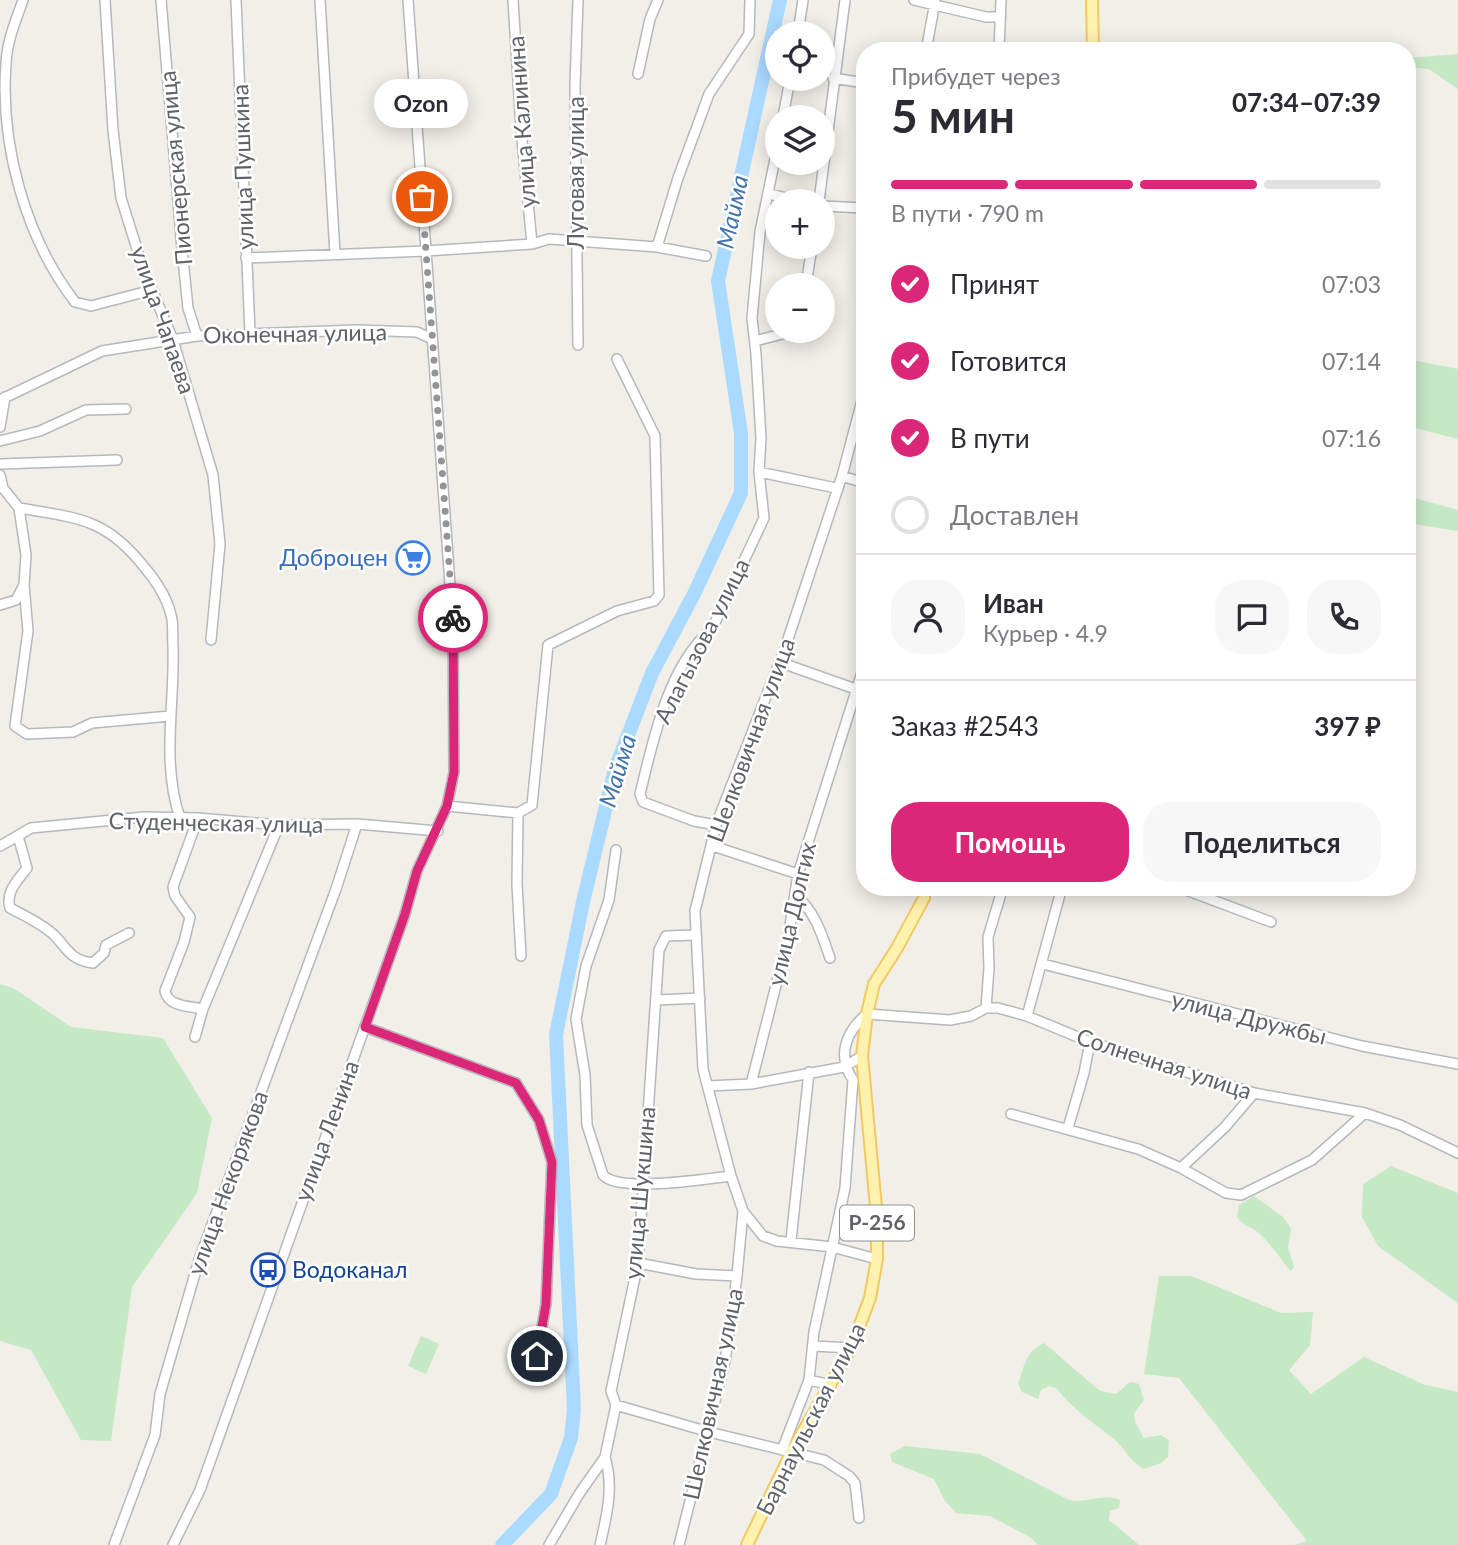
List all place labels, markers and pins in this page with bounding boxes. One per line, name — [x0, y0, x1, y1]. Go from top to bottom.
callout: Ozon — [375, 78, 469, 127]
pin — [392, 167, 452, 227]
supermarket icon: Доброцен — [394, 539, 432, 577]
place label: Доброцен — [279, 543, 388, 571]
bus stop icon: Водоканал — [249, 1251, 287, 1289]
place label: Водоканал — [292, 1255, 408, 1283]
pin — [507, 1326, 567, 1386]

